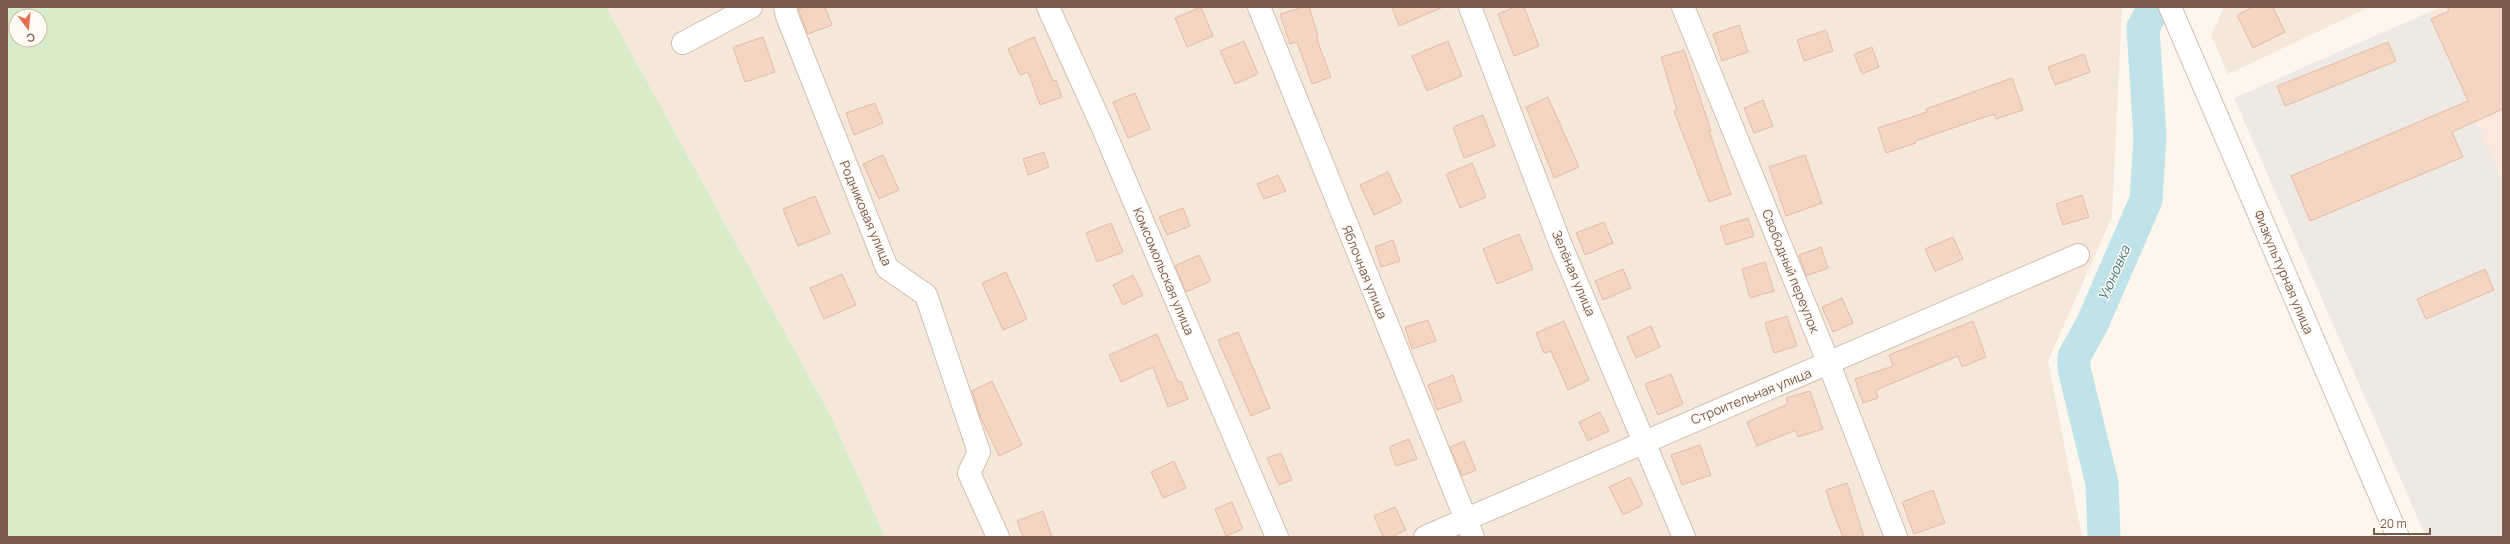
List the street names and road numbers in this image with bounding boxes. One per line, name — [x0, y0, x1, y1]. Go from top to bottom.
street label: Родниковая улица — [836, 157, 896, 269]
street label: Комсомольская улица — [1129, 204, 1199, 338]
street label: Свободный переулок — [1758, 207, 1824, 336]
street label: Физкультурная улица — [2250, 207, 2318, 337]
street label: Яблочная улица — [1338, 223, 1392, 321]
street label: Зелёная улица — [1548, 227, 1600, 319]
street label: Строительная улица — [1688, 364, 1814, 428]

